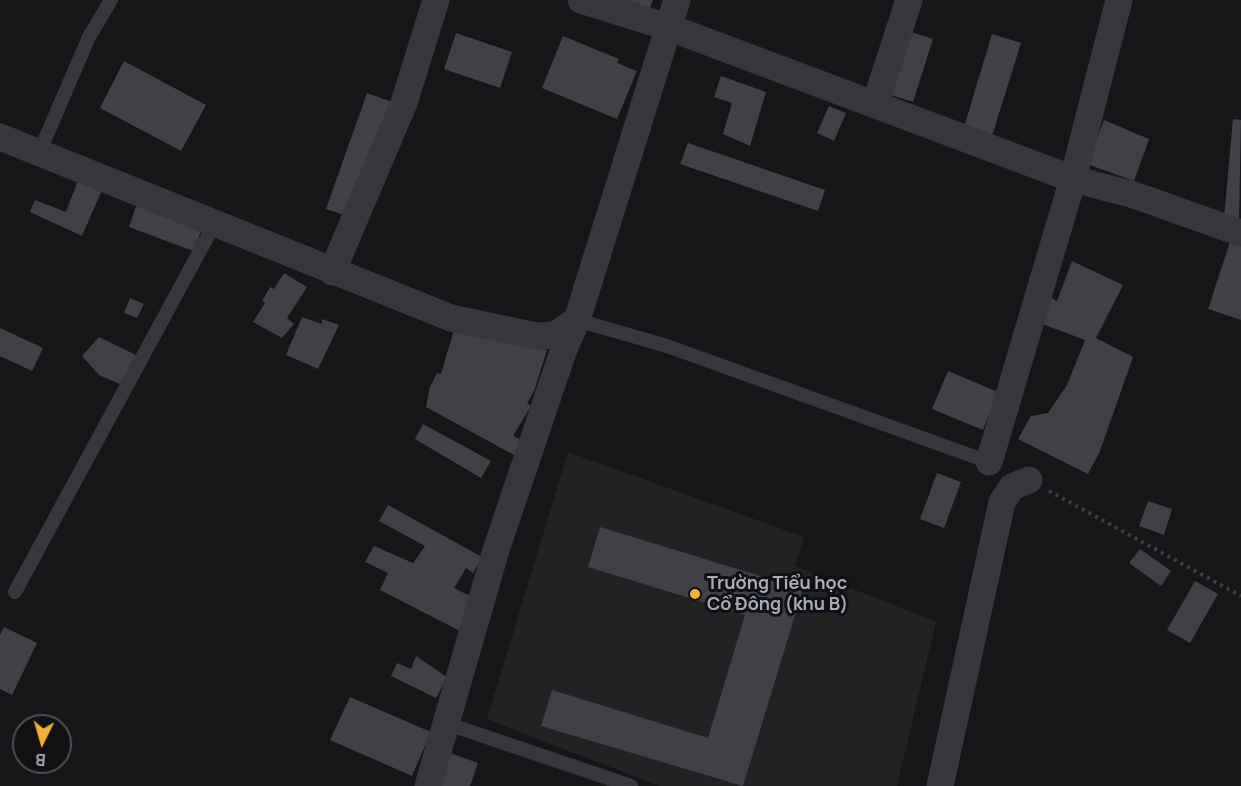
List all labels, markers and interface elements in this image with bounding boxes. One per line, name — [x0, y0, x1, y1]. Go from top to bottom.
place label: Trường Tiểu học Cổ Đông (khu B) — [707, 573, 848, 616]
marker: Trường Tiểu học Cổ Đông (khu B) — [688, 587, 702, 601]
north arrow — [12, 714, 72, 774]
text: B — [35, 749, 47, 771]

